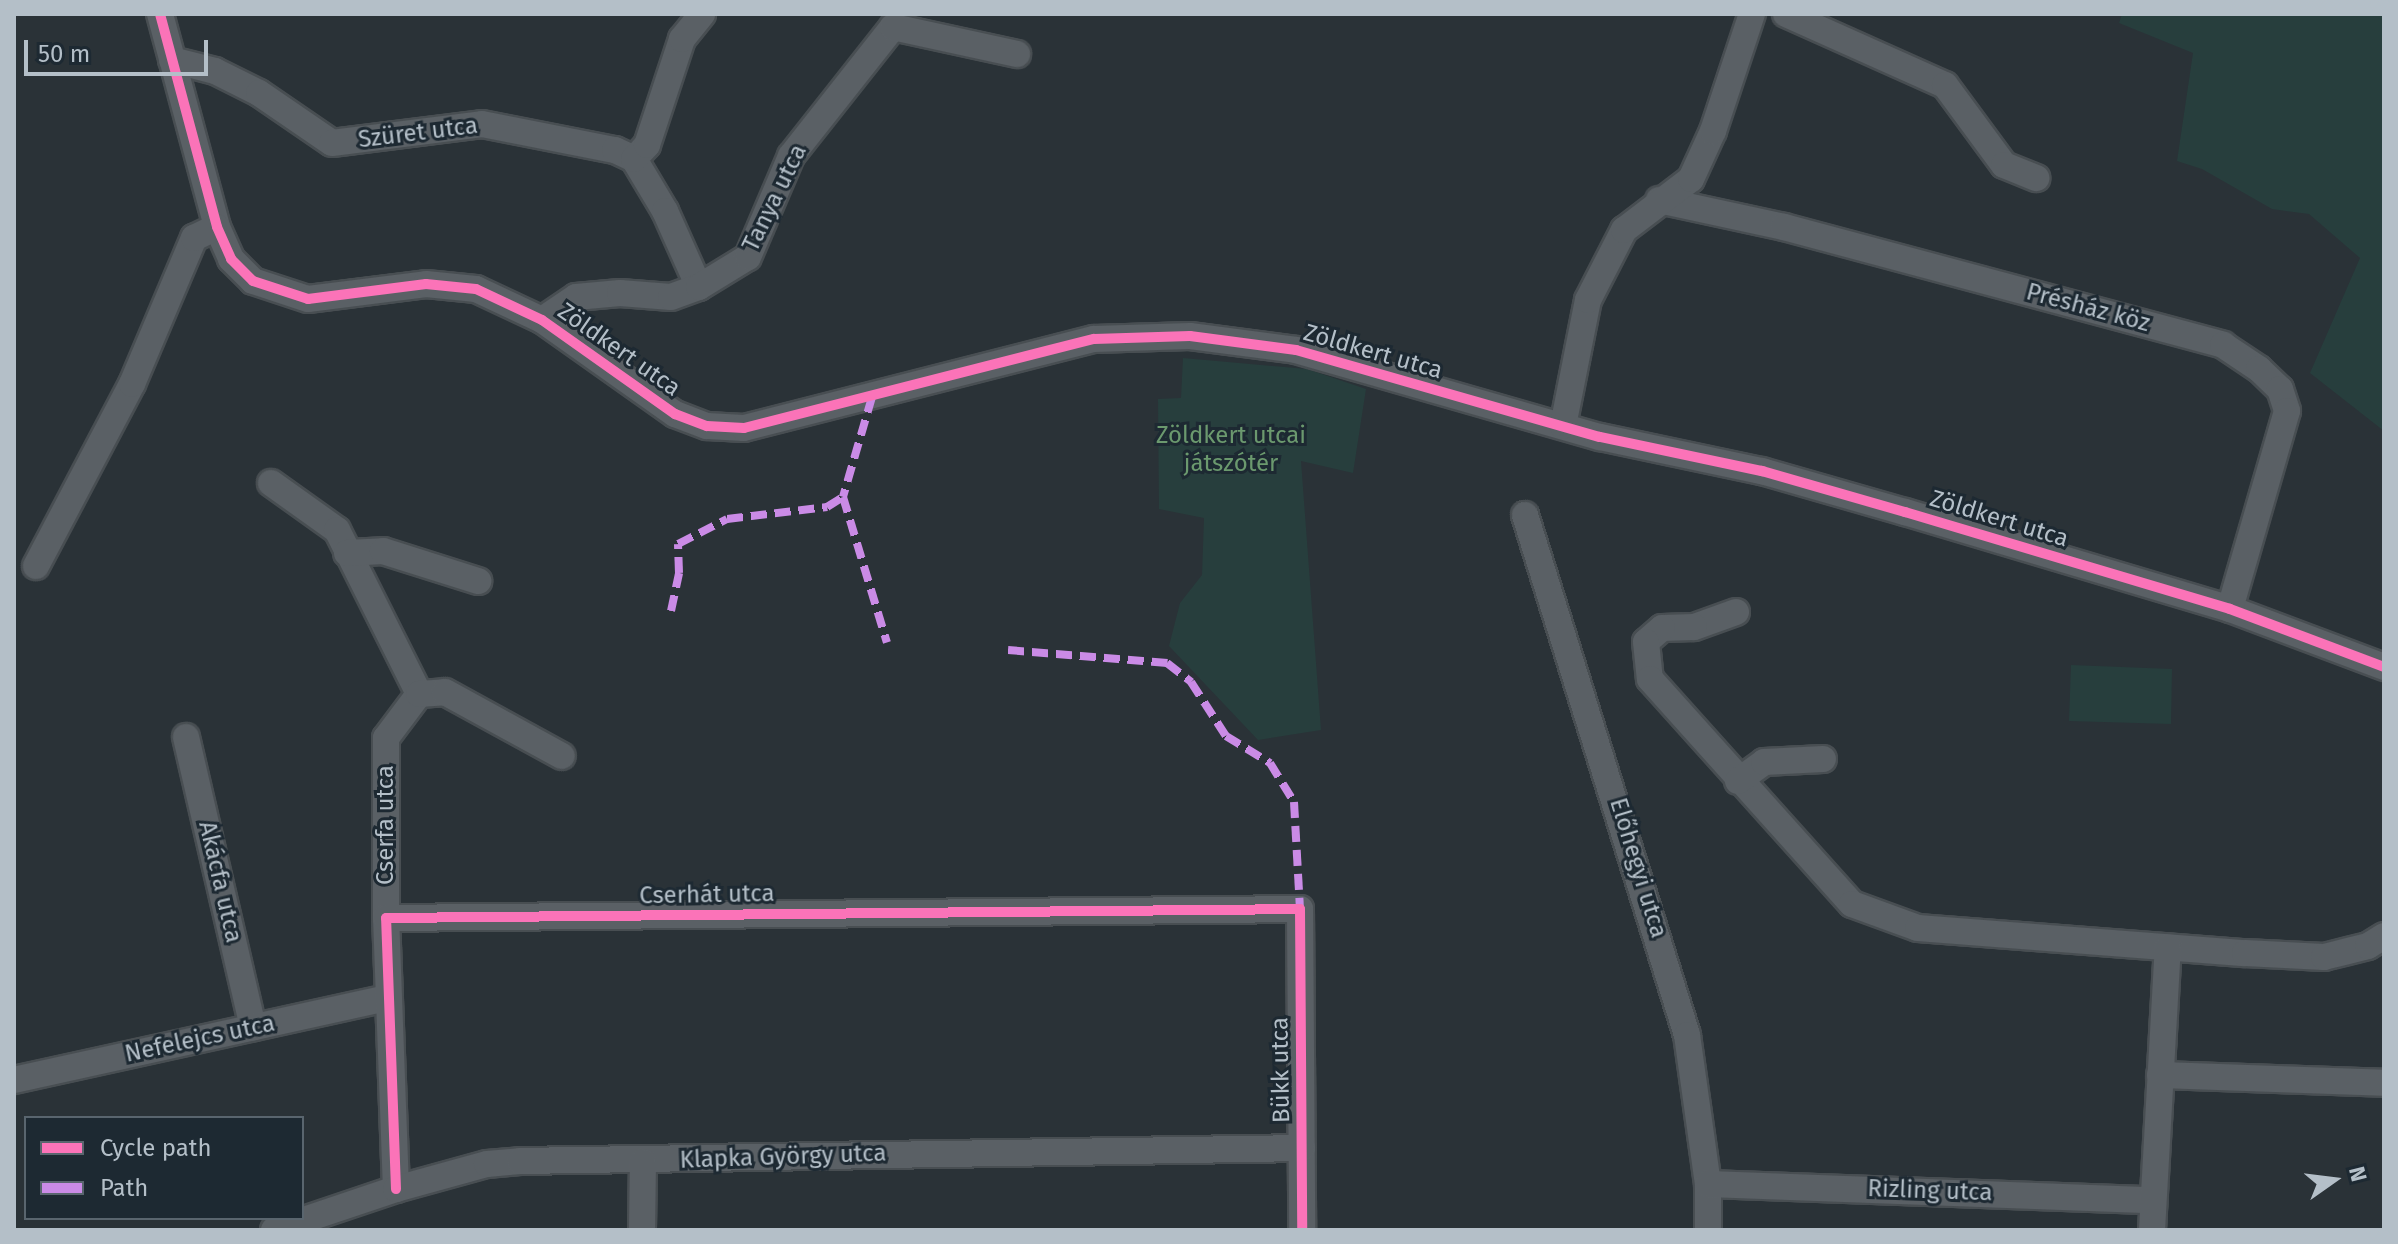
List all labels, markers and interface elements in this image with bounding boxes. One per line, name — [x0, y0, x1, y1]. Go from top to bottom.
scale bar — [28, 24, 212, 74]
text: 50 m — [38, 40, 90, 68]
street label: Szüret utca — [357, 111, 479, 155]
street label: Tanya utca — [737, 140, 813, 256]
street label: Présház köz — [2023, 278, 2153, 338]
street label: Zöldkert utca — [552, 297, 686, 403]
street label: Zöldkert utca — [1300, 318, 1446, 386]
park label: Zöldkert utcai játszótér — [1156, 422, 1306, 478]
street label: Zöldkert utca — [1926, 484, 2072, 554]
street label: Cserfa utca — [372, 765, 400, 885]
street label: Előhegyi utca — [1603, 795, 1673, 941]
street label: Akácfa utca — [192, 818, 248, 946]
street label: Cserhát utca — [639, 879, 775, 911]
street label: Nefelejcs utca — [122, 1009, 278, 1069]
street label: Bükk utca — [1266, 1017, 1296, 1123]
legend — [24, 1116, 304, 1220]
text: Cycle path — [100, 1134, 212, 1162]
street label: Klapka György utca — [679, 1139, 887, 1175]
north arrow — [2294, 1140, 2374, 1220]
text: N — [2343, 1164, 2373, 1184]
text: Path — [100, 1174, 148, 1202]
street label: Rizling utca — [1867, 1174, 1993, 1208]

